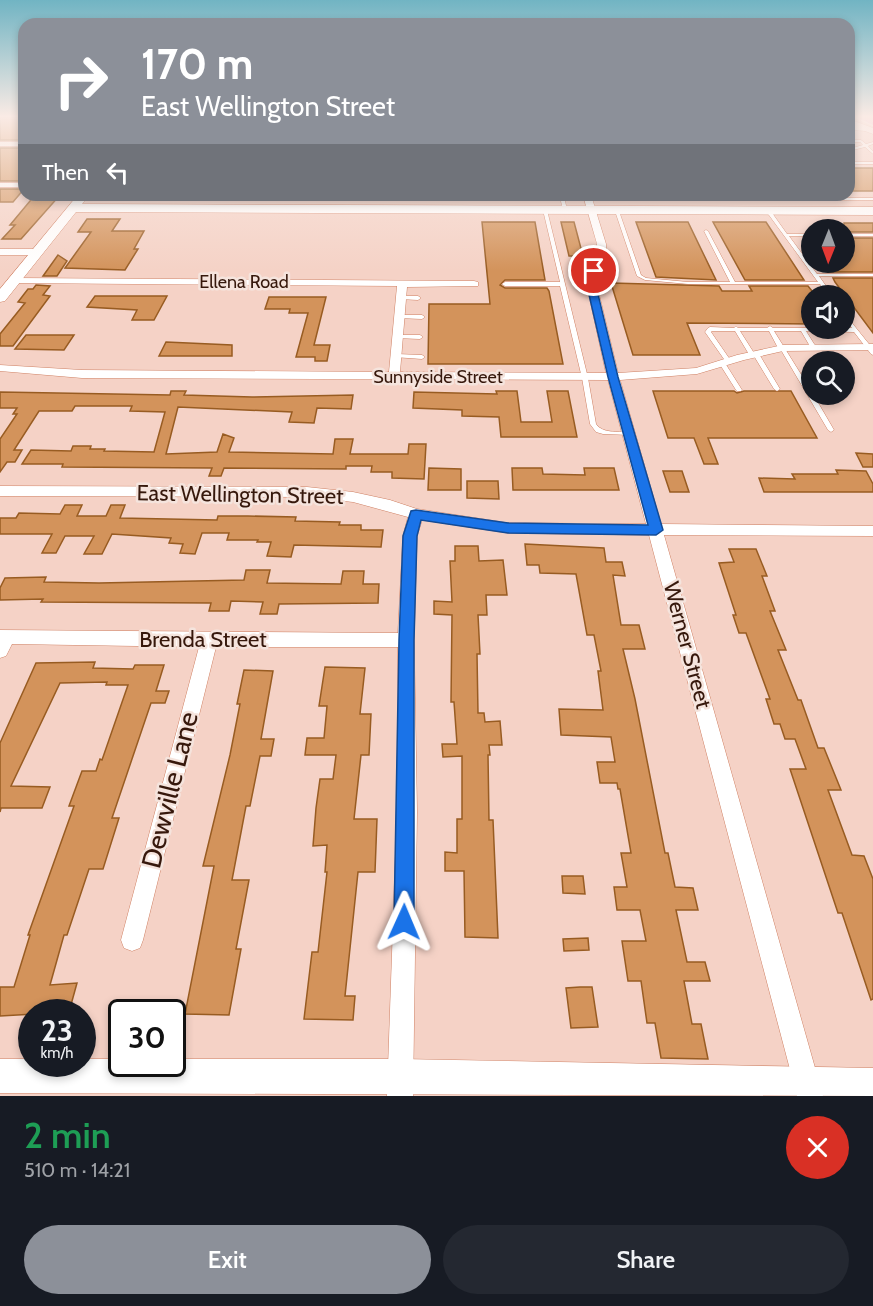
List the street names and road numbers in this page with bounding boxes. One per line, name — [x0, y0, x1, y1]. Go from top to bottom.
street label: Ellena Road — [199, 271, 289, 293]
street label: Sunnyside Street — [373, 366, 503, 388]
street label: East Wellington Street — [136, 479, 344, 510]
street label: Werner Street — [658, 579, 718, 712]
street label: Brenda Street — [139, 626, 267, 653]
street label: Dewville Lane — [134, 708, 205, 871]

